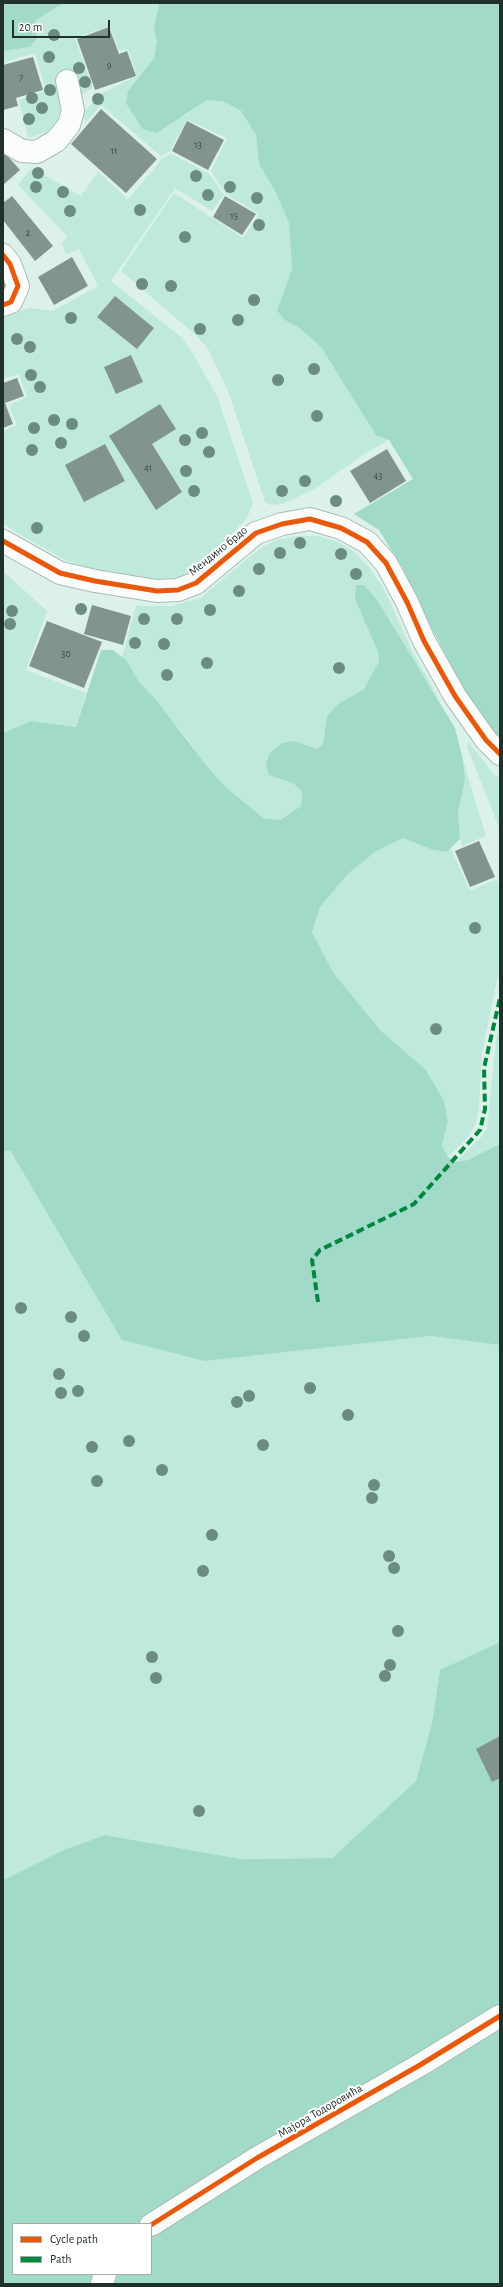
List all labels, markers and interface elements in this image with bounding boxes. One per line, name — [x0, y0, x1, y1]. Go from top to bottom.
scale bar — [14, 12, 112, 38]
text: 20 m — [19, 21, 42, 33]
house number: 9 — [107, 59, 111, 71]
house number: 7 — [19, 72, 23, 84]
house number: 13 — [194, 139, 202, 151]
house number: 11 — [111, 145, 117, 157]
house number: 15 — [230, 210, 238, 222]
house number: 2 — [26, 227, 30, 239]
house number: 41 — [144, 462, 152, 474]
house number: 43 — [374, 470, 382, 482]
street label: Мендино брдо — [186, 523, 250, 579]
house number: 30 — [61, 648, 71, 660]
street label: Мајора Тодоровића — [275, 2081, 365, 2141]
legend — [12, 2223, 152, 2275]
text: Cycle path — [50, 2233, 98, 2245]
text: Path — [50, 2253, 72, 2265]

